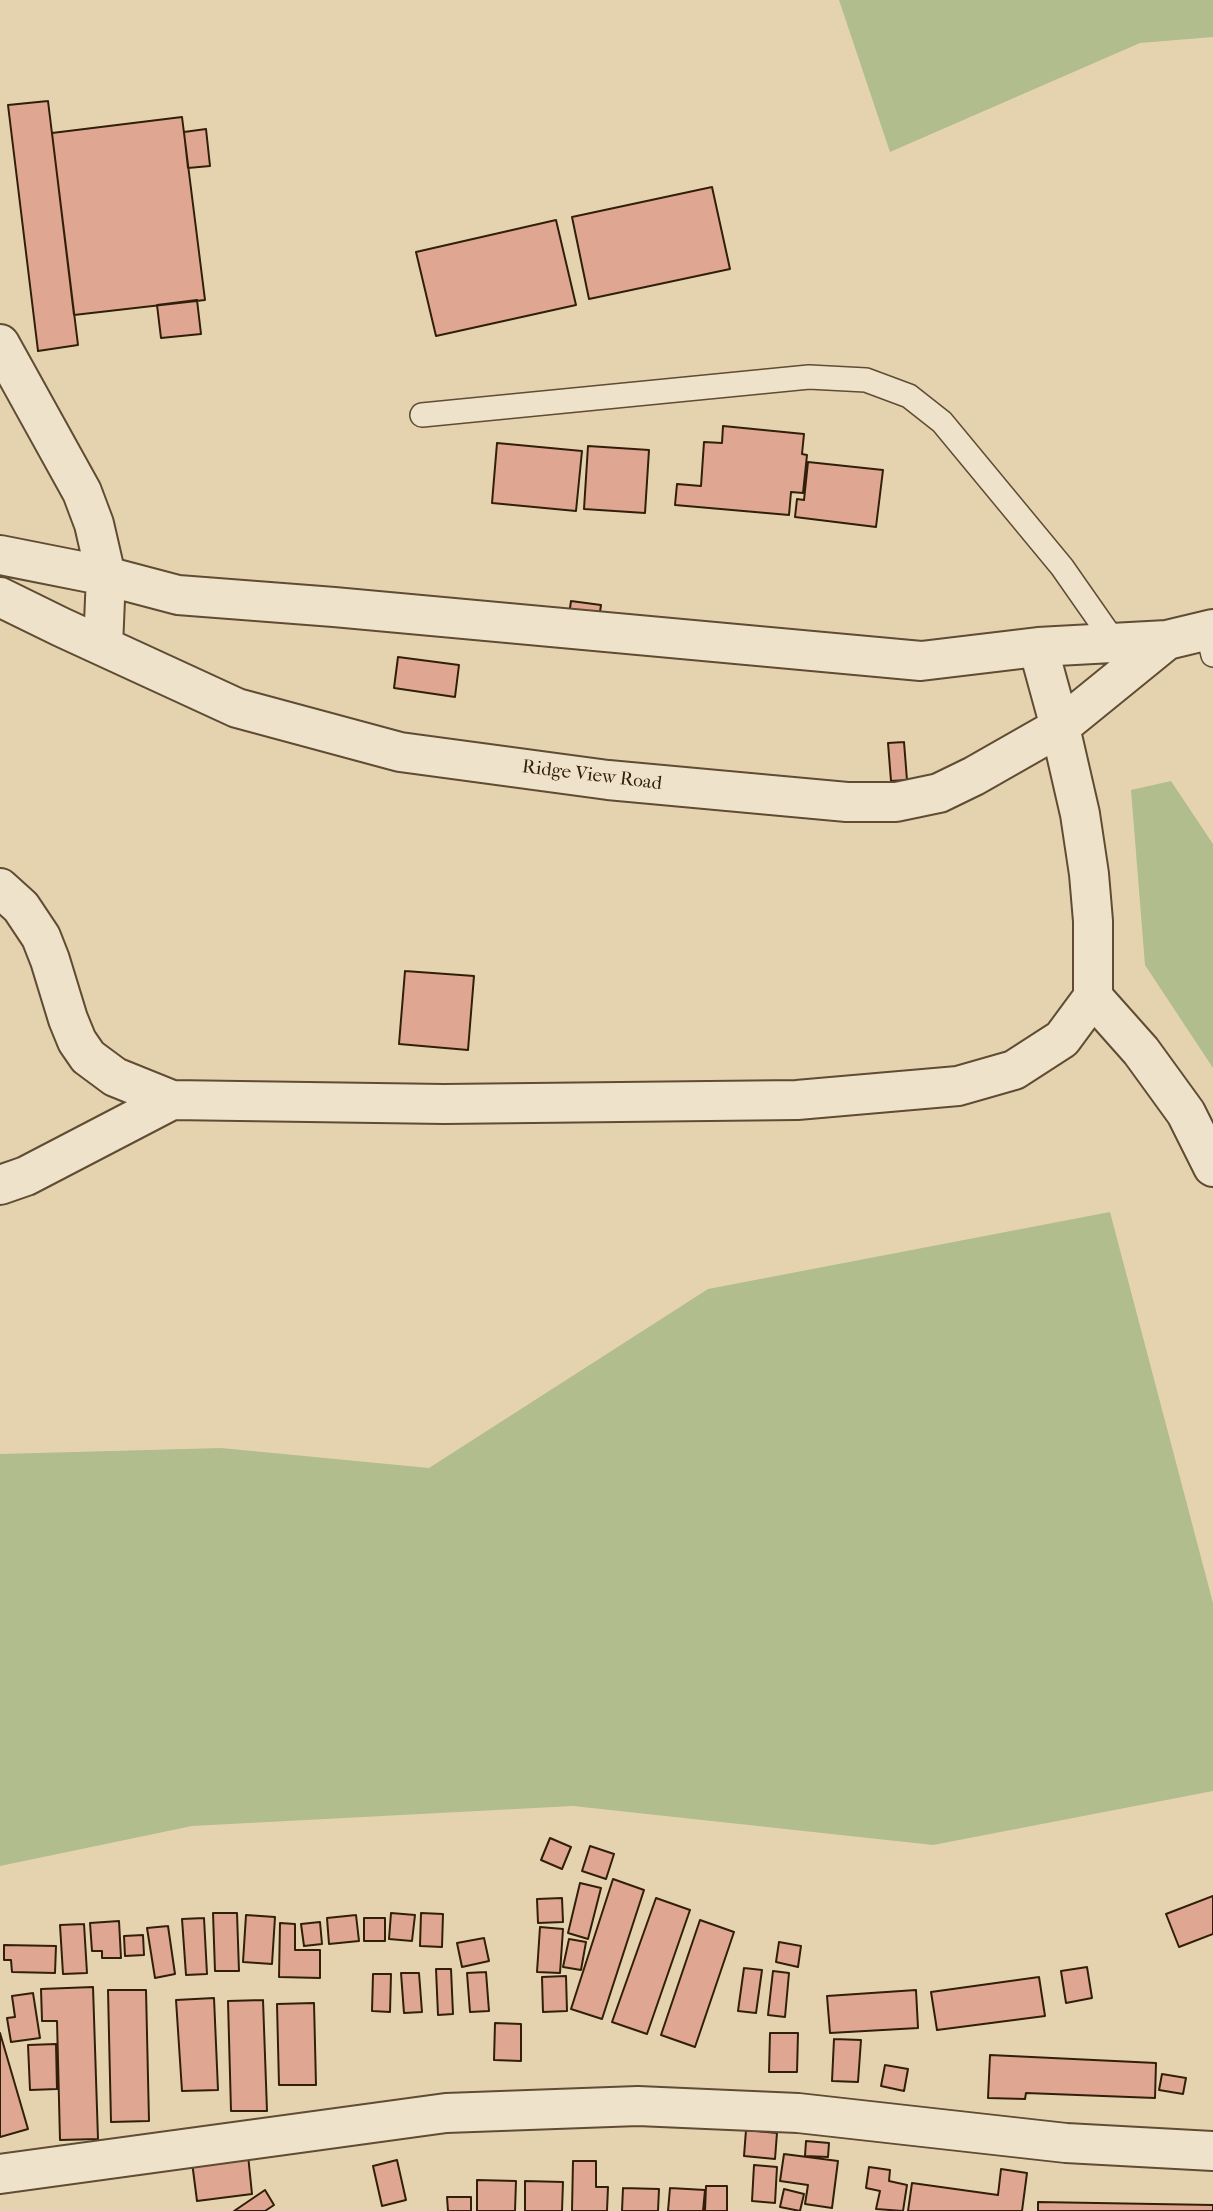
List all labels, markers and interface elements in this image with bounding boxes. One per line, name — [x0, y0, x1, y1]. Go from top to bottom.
street label: Ridge View Road — [521, 756, 663, 796]

